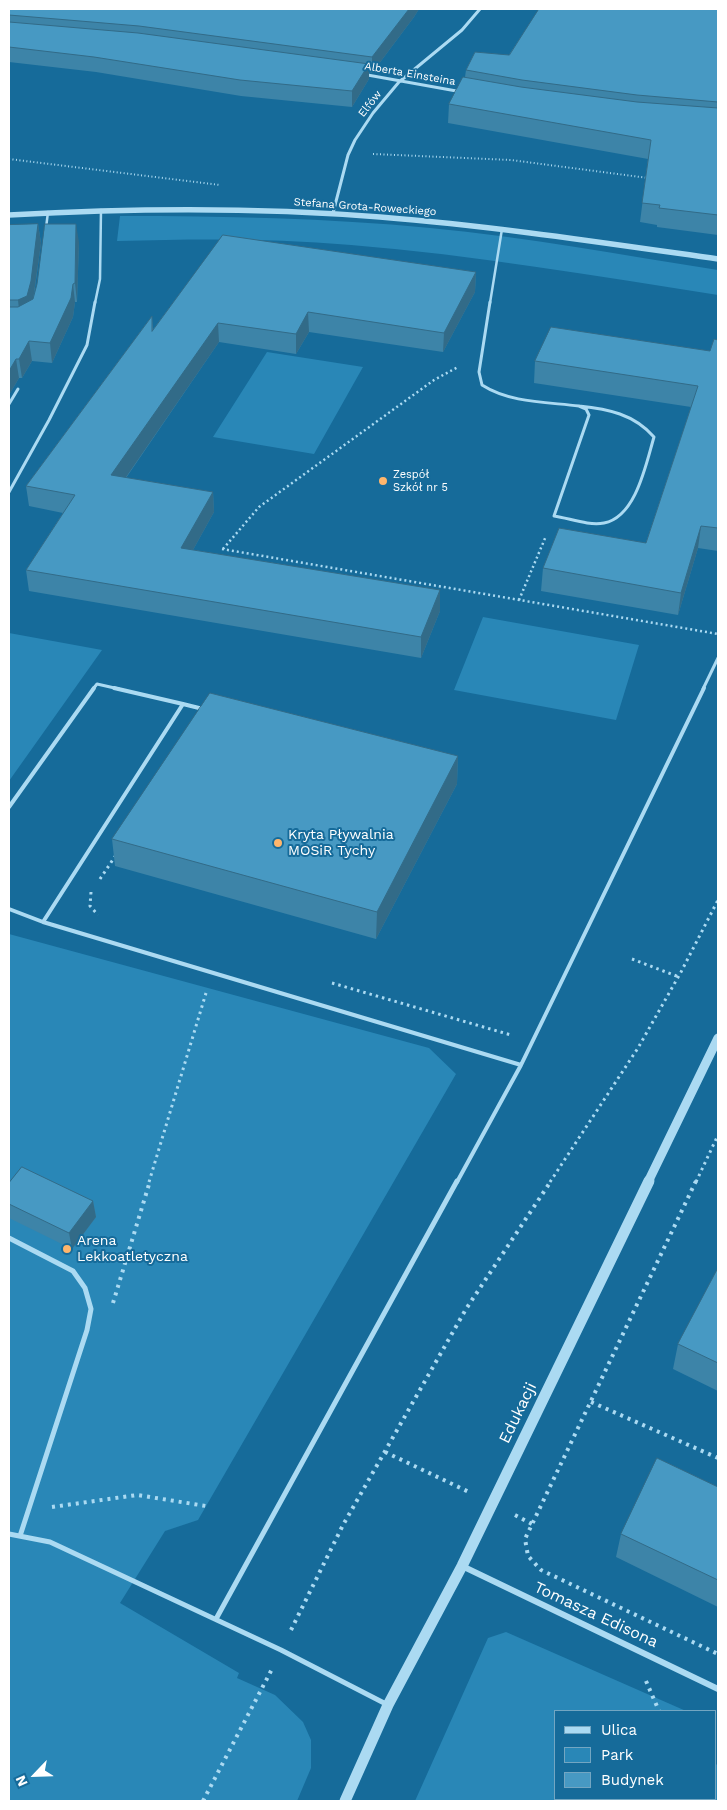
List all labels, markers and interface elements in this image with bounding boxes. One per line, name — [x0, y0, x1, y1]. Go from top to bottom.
street label: Alberta Einsteina — [364, 60, 456, 88]
street label: Elfów — [356, 88, 384, 120]
street label: Stefana Grota-Roweckiego — [293, 195, 437, 219]
place label: Zespół Szkół nr 5 — [393, 468, 448, 494]
marker: Zespół Szkół nr 5 — [377, 475, 389, 487]
place label: Kryta Pływalnia MOSiR Tychy — [288, 827, 394, 860]
marker: Kryta Pływalnia MOSiR Tychy — [272, 837, 284, 849]
place label: Arena Lekkoatletyczna — [77, 1233, 188, 1266]
marker: Arena Lekkoatletyczna — [61, 1243, 73, 1255]
street label: Edukacji — [495, 1379, 541, 1447]
street label: Tomasza Edisona — [531, 1578, 661, 1652]
legend — [554, 1710, 717, 1800]
text: Ulica — [601, 1721, 637, 1739]
text: Park — [601, 1746, 633, 1764]
north arrow — [10, 1750, 60, 1800]
text: Budynek — [601, 1771, 664, 1789]
text: N — [12, 1773, 31, 1789]

